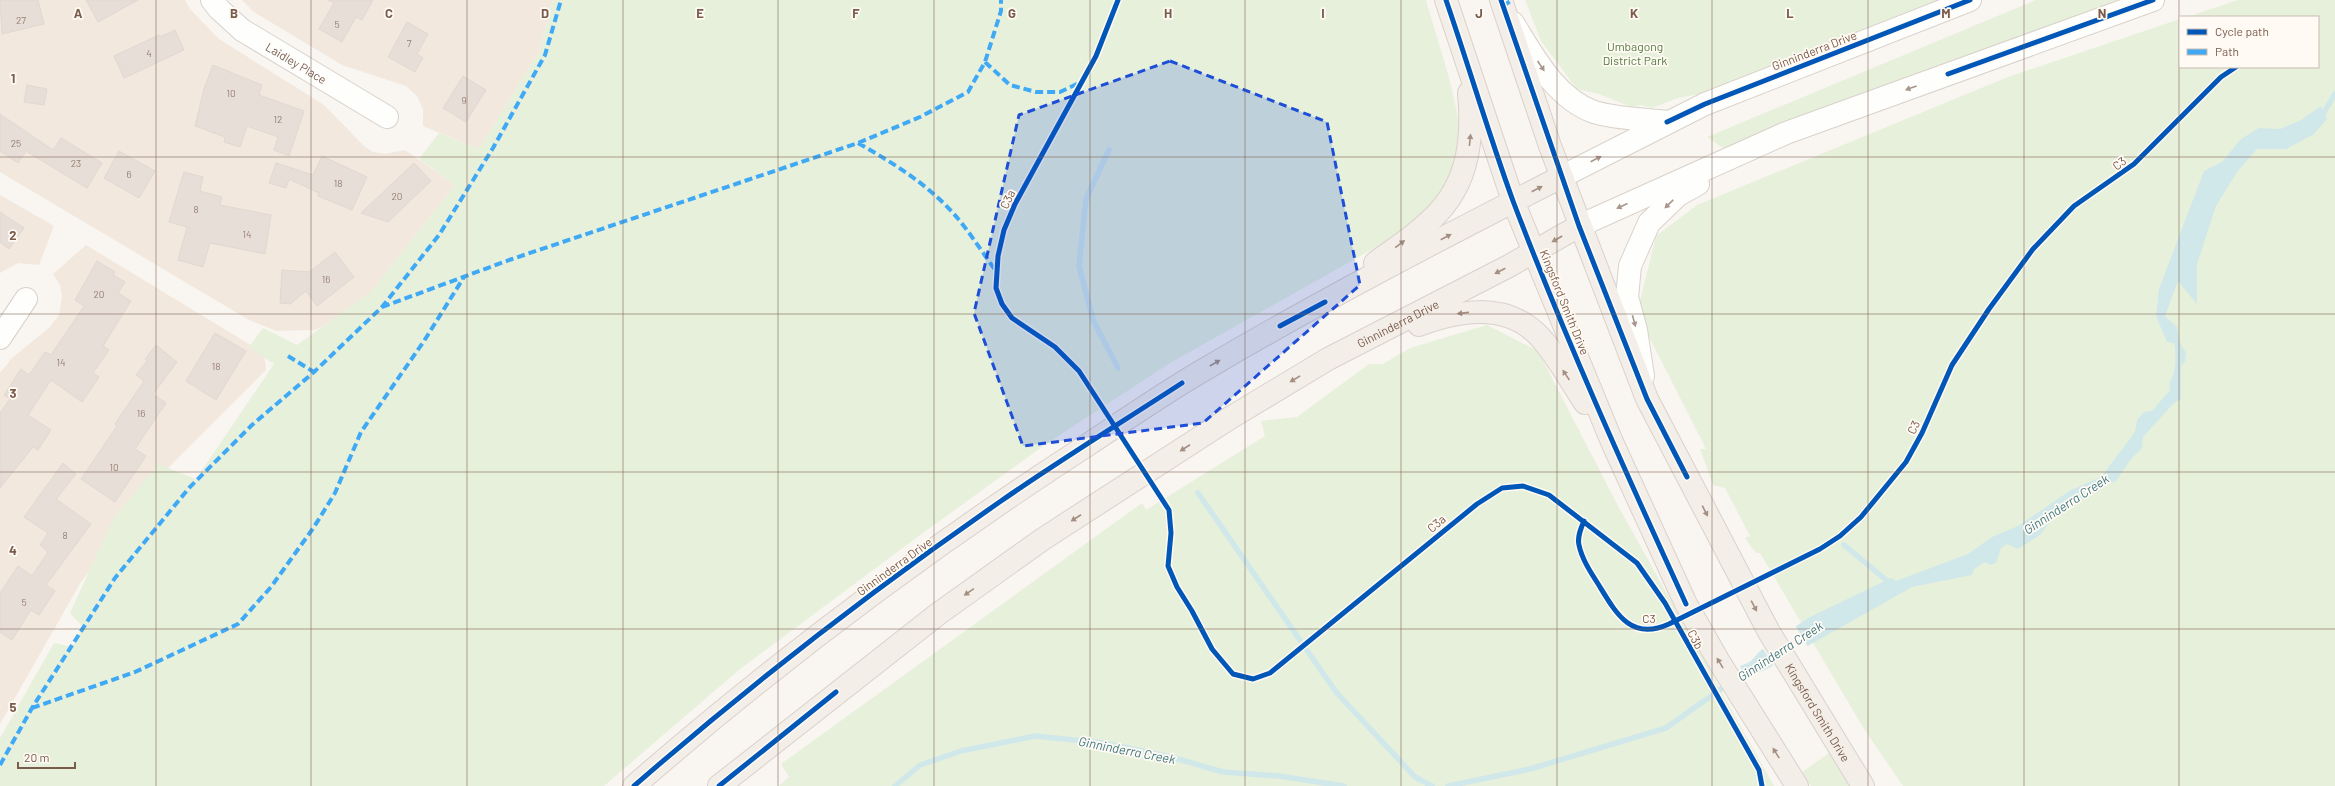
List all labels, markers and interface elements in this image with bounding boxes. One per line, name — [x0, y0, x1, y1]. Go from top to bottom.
text: A — [74, 5, 83, 21]
text: B — [230, 5, 238, 21]
text: C — [385, 5, 393, 21]
text: D — [541, 5, 549, 21]
text: E — [696, 5, 704, 21]
text: F — [852, 5, 860, 21]
text: G — [1008, 5, 1016, 21]
text: H — [1164, 5, 1172, 21]
text: I — [1321, 5, 1325, 21]
text: J — [1475, 5, 1483, 21]
text: K — [1630, 5, 1638, 21]
text: L — [1786, 5, 1794, 21]
text: M — [1941, 5, 1951, 21]
text: N — [2098, 5, 2106, 21]
house number: 27 — [16, 14, 26, 26]
legend — [2179, 16, 2319, 68]
house number: 5 — [334, 18, 340, 30]
text: Cycle path — [2215, 24, 2269, 38]
street label: Ginninderra Drive — [1770, 27, 1858, 73]
house number: 7 — [407, 37, 412, 49]
street label: Laidley Place — [264, 39, 329, 86]
park label: Umbagong District Park — [1603, 39, 1667, 67]
text: Path — [2215, 44, 2239, 58]
house number: 4 — [146, 47, 152, 59]
one-way arrow — [1537, 61, 1545, 71]
text: 1 — [11, 70, 15, 86]
one-way arrow — [1905, 85, 1917, 91]
house number: 10 — [226, 87, 236, 99]
house number: 9 — [461, 94, 467, 106]
house number: 12 — [274, 113, 282, 125]
one-way arrow — [1467, 134, 1473, 146]
house number: 25 — [11, 137, 21, 149]
street label: C3 — [2109, 153, 2129, 173]
one-way arrow — [1590, 156, 1602, 162]
house number: 23 — [71, 157, 81, 169]
house number: 6 — [126, 168, 132, 180]
house number: 18 — [334, 177, 342, 189]
one-way arrow — [1532, 186, 1543, 192]
street label: C3a — [996, 187, 1018, 211]
house number: 20 — [391, 190, 403, 202]
one-way arrow — [1664, 199, 1674, 209]
house number: 8 — [193, 203, 199, 215]
one-way arrow — [1617, 203, 1628, 209]
text: 2 — [9, 227, 17, 243]
house number: 14 — [242, 228, 252, 240]
one-way arrow — [1440, 234, 1451, 241]
one-way arrow — [1551, 235, 1563, 242]
one-way arrow — [1395, 240, 1406, 248]
street label: Kingsford Smith Drive — [1537, 247, 1593, 357]
one-way arrow — [1495, 267, 1506, 274]
house number: 16 — [322, 273, 330, 285]
house number: 20 — [93, 288, 105, 300]
street label: Ginninderra Drive — [1355, 296, 1441, 350]
one-way arrow — [1457, 309, 1469, 316]
one-way arrow — [1631, 314, 1637, 327]
house number: 14 — [56, 356, 66, 368]
one-way arrow — [1210, 359, 1221, 366]
house number: 18 — [212, 360, 220, 372]
one-way arrow — [1562, 370, 1570, 381]
one-way arrow — [1289, 375, 1301, 382]
text: 3 — [9, 385, 17, 401]
house number: 16 — [137, 407, 145, 419]
street label: C3 — [1904, 418, 1922, 436]
one-way arrow — [1179, 444, 1191, 451]
house number: 10 — [109, 461, 119, 473]
water label: Ginninderra Creek — [2020, 470, 2112, 538]
one-way arrow — [1702, 506, 1708, 517]
street label: C3a — [1424, 511, 1448, 535]
one-way arrow — [1071, 514, 1081, 522]
house number: 8 — [62, 529, 68, 541]
street label: Ginninderra Drive — [854, 534, 934, 598]
text: 4 — [9, 542, 17, 558]
one-way arrow — [964, 588, 974, 596]
house number: 5 — [21, 596, 27, 608]
one-way arrow — [1751, 600, 1757, 611]
street label: C3 — [1642, 611, 1656, 625]
water label: Ginninderra Creek — [1734, 617, 1826, 685]
street label: C3b — [1685, 627, 1707, 651]
one-way arrow — [1716, 658, 1724, 668]
street label: Kingsford Smith Drive — [1783, 661, 1853, 764]
text: 5 — [9, 699, 17, 715]
water label: Ginninderra Creek — [1077, 733, 1178, 767]
scale bar — [18, 744, 75, 770]
one-way arrow — [1772, 747, 1779, 759]
text: 20 m — [24, 750, 50, 764]

